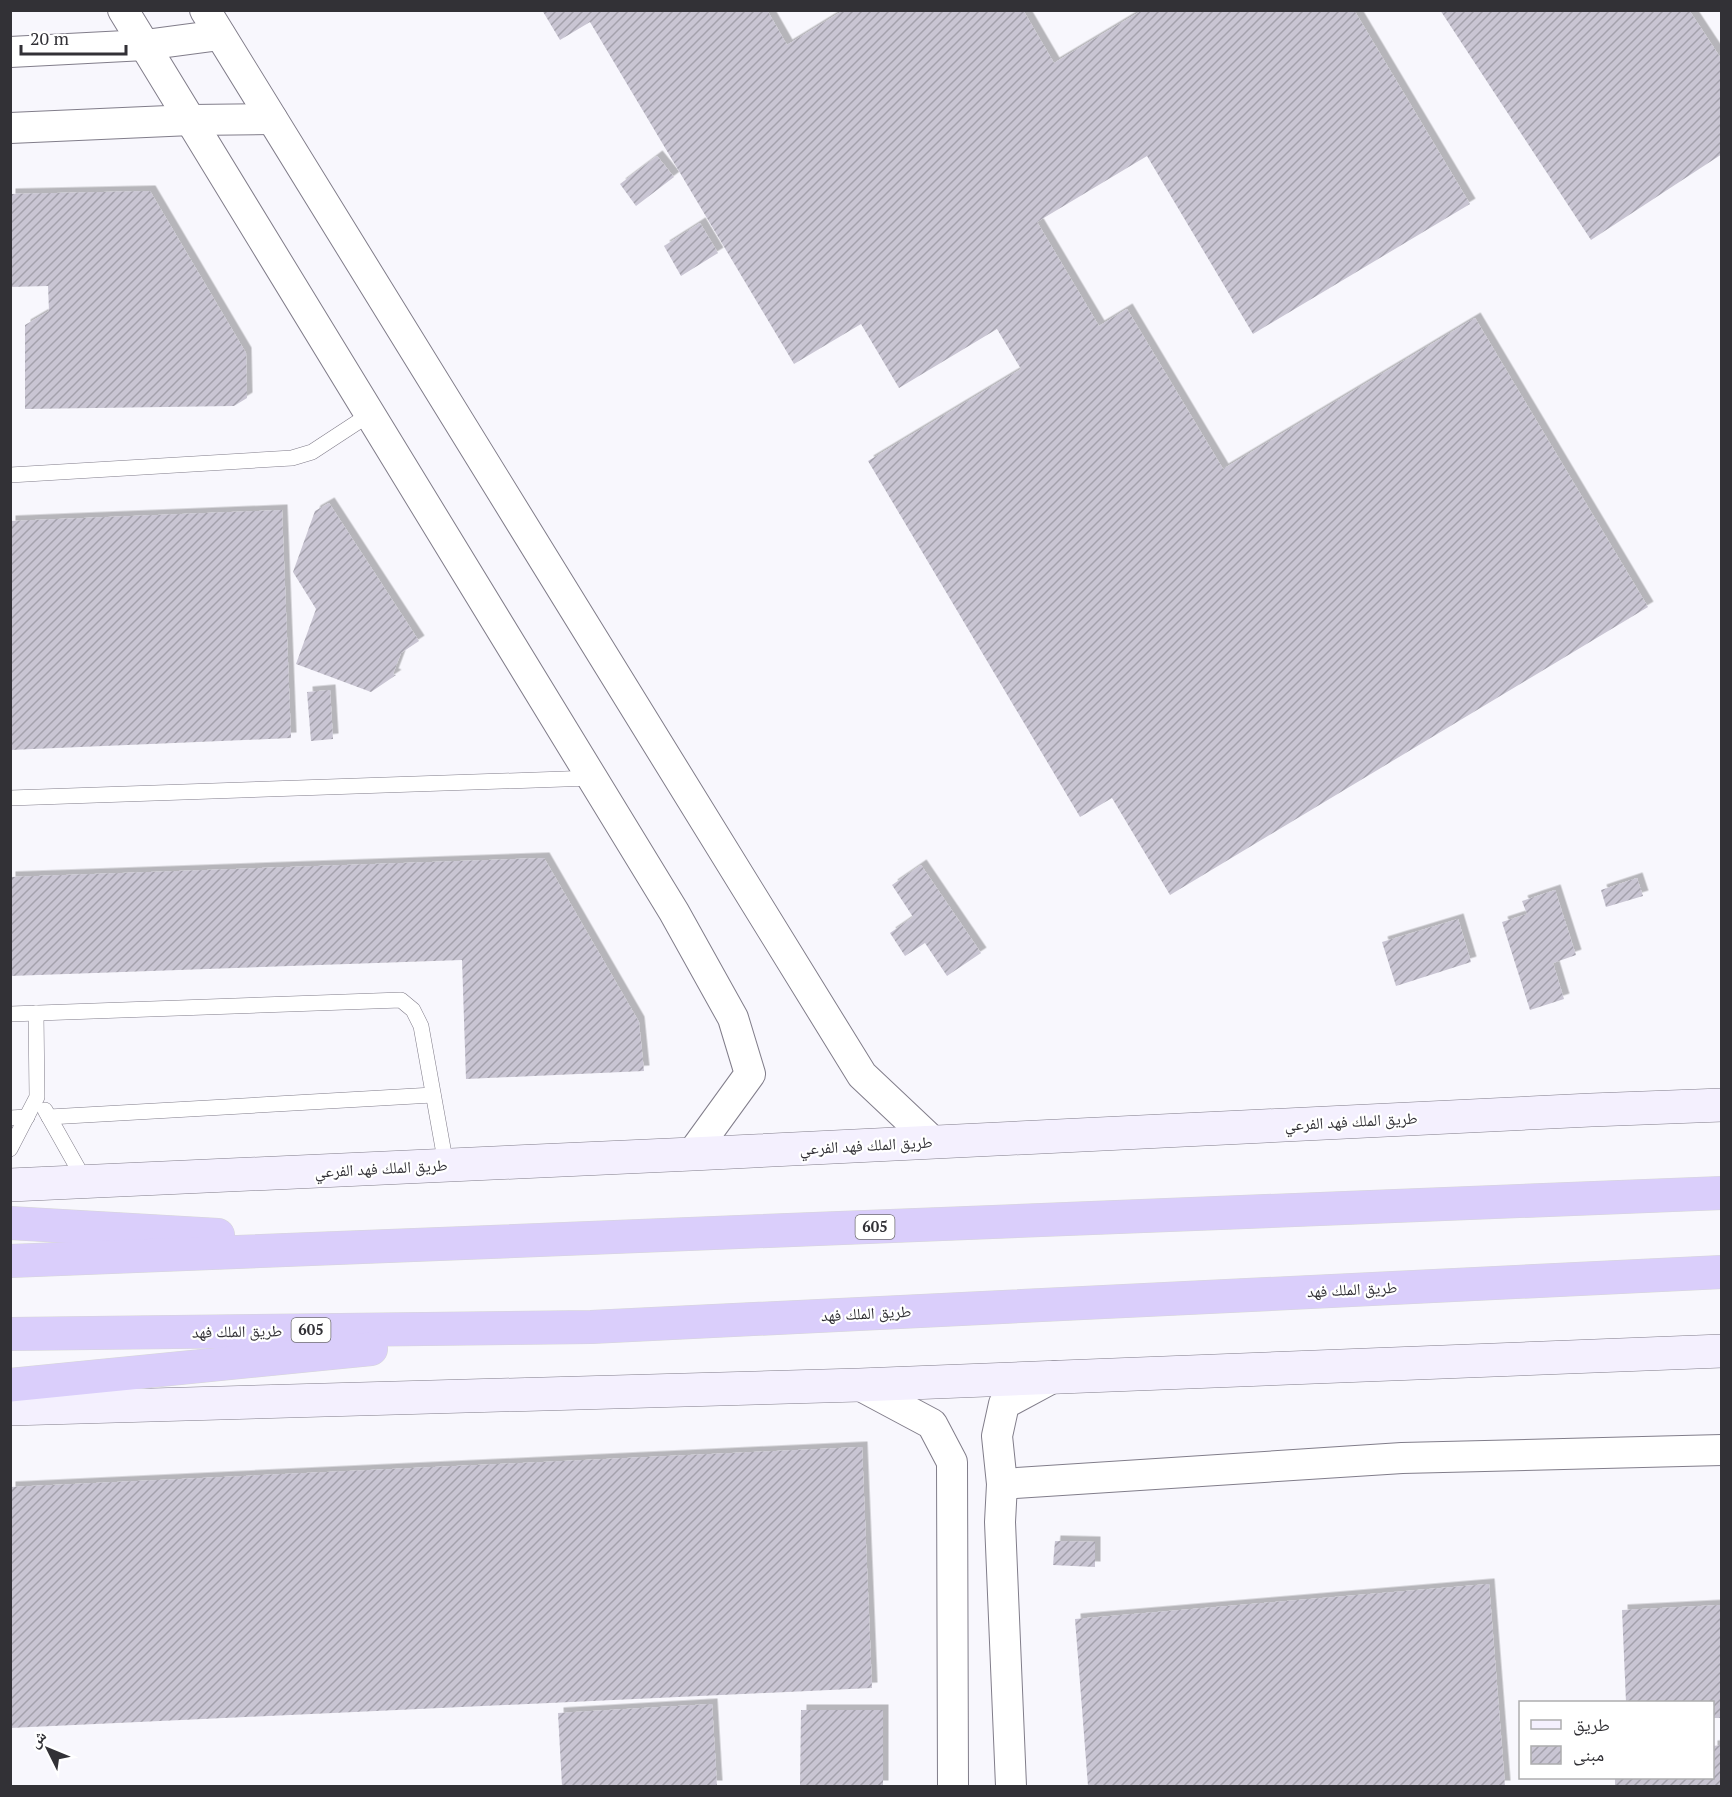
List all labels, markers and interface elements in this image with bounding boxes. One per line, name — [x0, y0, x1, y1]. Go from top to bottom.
scale bar — [21, 18, 126, 56]
text: 20 m — [30, 26, 70, 50]
street label: طريق الملك فهد الفرعي — [1284, 1107, 1418, 1138]
street label: طريق الملك فهد الفرعي — [799, 1131, 933, 1162]
street label: طريق الملك فهد الفرعي — [314, 1154, 448, 1185]
road number: 605 — [856, 1215, 894, 1239]
street label: طريق الملك فهد — [1306, 1276, 1398, 1302]
street label: طريق الملك فهد — [820, 1300, 912, 1326]
road number: 605 — [292, 1318, 330, 1342]
street label: طريق الملك فهد — [192, 1319, 282, 1343]
legend — [1519, 1701, 1714, 1779]
text: طريق — [1573, 1712, 1610, 1736]
north arrow — [18, 1719, 78, 1779]
text: ش — [23, 1725, 51, 1752]
text: مبنى — [1573, 1742, 1604, 1766]

